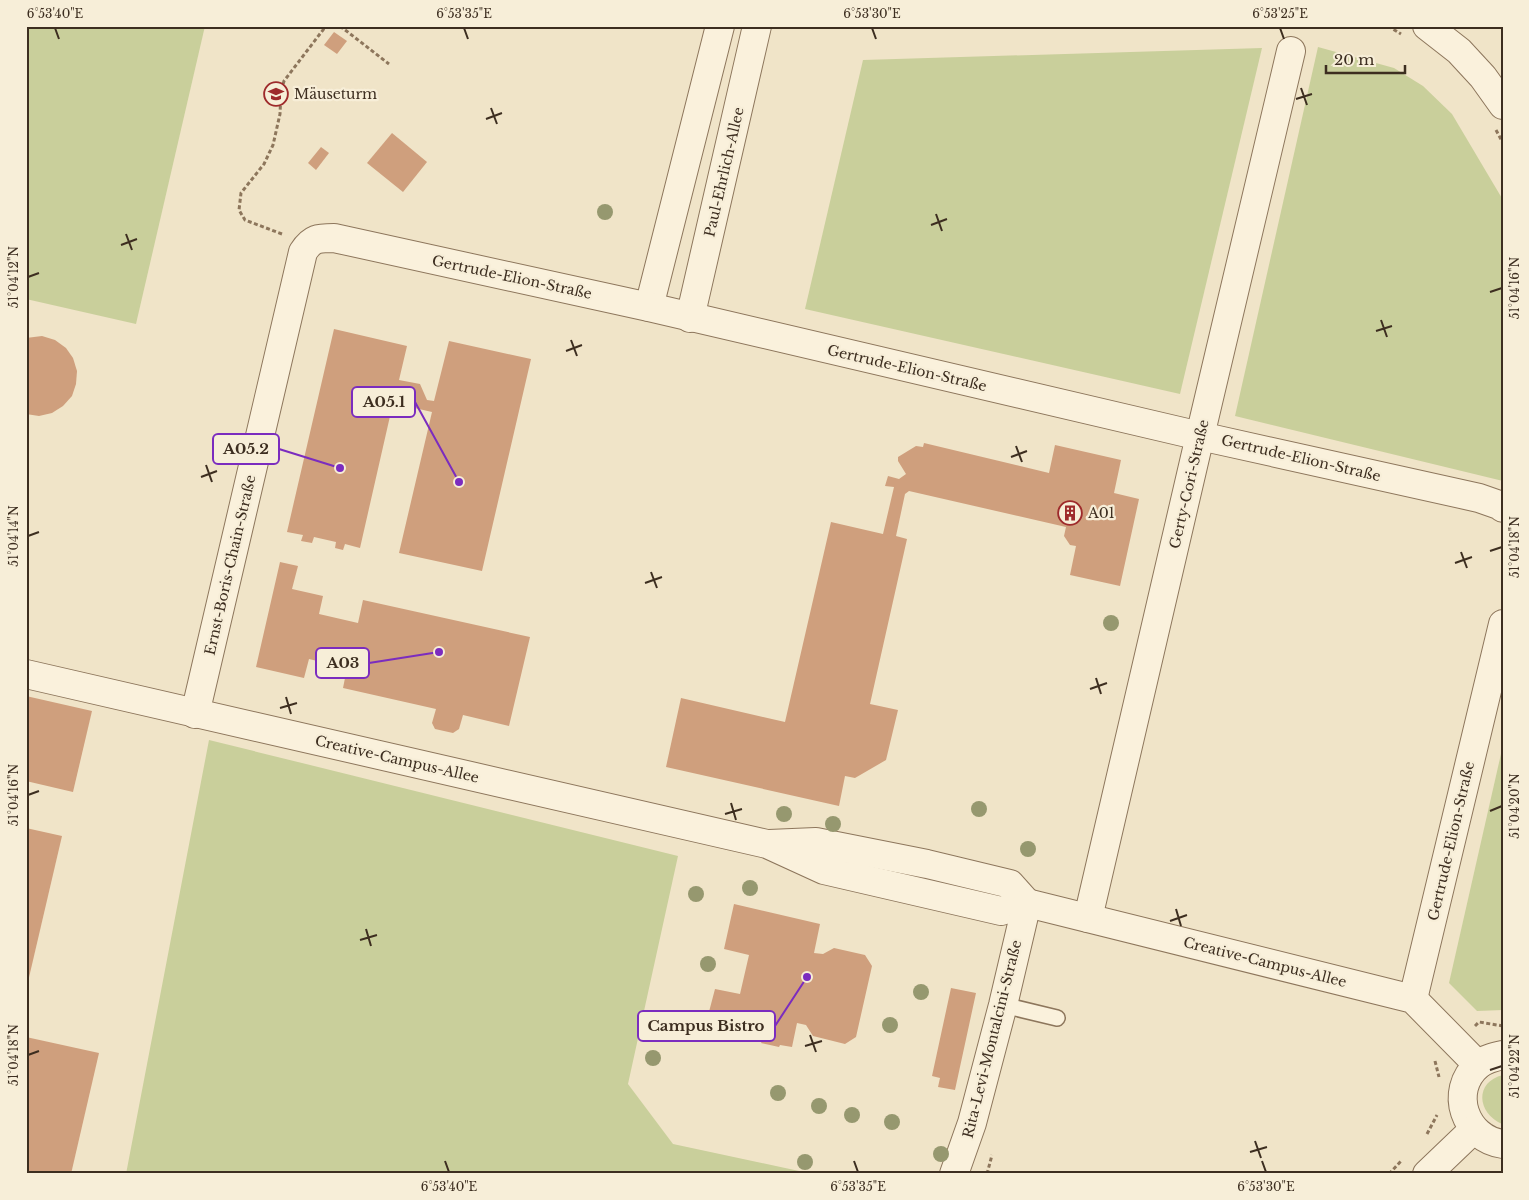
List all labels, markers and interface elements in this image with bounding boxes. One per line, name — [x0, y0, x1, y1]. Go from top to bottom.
text: 6°53'40"E — [27, 6, 84, 21]
text: 6°53'35"E — [436, 6, 492, 21]
text: 6°53'30"E — [843, 6, 901, 21]
text: 6°53'25"E — [1252, 6, 1308, 21]
scale bar — [1326, 42, 1405, 74]
text: 20 m — [1334, 50, 1374, 69]
school or university icon: Mäuseturm — [263, 81, 289, 107]
place label: Mäuseturm — [294, 85, 377, 103]
street label: Paul-Ehrlich-Allee — [700, 105, 748, 239]
text: 51°04'12"N — [6, 246, 21, 308]
street label: Gertrude-Elion-Straße — [430, 251, 594, 303]
text: 51°04'16"N — [1507, 257, 1522, 319]
street label: Gertrude-Elion-Straße — [826, 341, 988, 395]
callout: A05.1 — [352, 387, 415, 417]
text: A05.1 — [362, 392, 406, 411]
street label: Gerty-Cori-Straße — [1165, 418, 1213, 550]
street label: Gertrude-Elion-Straße — [1220, 431, 1382, 485]
callout: A05.2 — [213, 434, 279, 464]
text: A05.2 — [222, 439, 269, 458]
street label: Ernst-Boris-Chain-Straße — [200, 473, 260, 657]
building icon: A01 — [1057, 500, 1083, 526]
place label: A01 — [1087, 504, 1115, 522]
text: 51°04'14"N — [6, 505, 21, 567]
text: 51°04'18"N — [1507, 516, 1522, 578]
callout: A03 — [316, 648, 369, 678]
text: A03 — [326, 653, 359, 672]
street label: Creative-Campus-Allee — [313, 731, 481, 787]
street label: Gertrude-Elion-Straße — [1424, 760, 1478, 922]
text: 51°04'16"N — [6, 764, 21, 826]
text: 51°04'20"N — [1507, 773, 1522, 839]
street label: Creative-Campus-Allee — [1181, 933, 1349, 991]
street label: Rita-Levi-Montalcini-Straße — [959, 938, 1025, 1140]
callout: Campus Bistro — [638, 1011, 775, 1041]
text: Campus Bistro — [647, 1016, 765, 1035]
text: 51°04'18"N — [6, 1024, 21, 1086]
text: 51°04'22"N — [1507, 1034, 1522, 1098]
text: 6°53'40"E — [421, 1179, 478, 1194]
text: 6°53'35"E — [830, 1179, 886, 1194]
text: 6°53'30"E — [1237, 1179, 1295, 1194]

